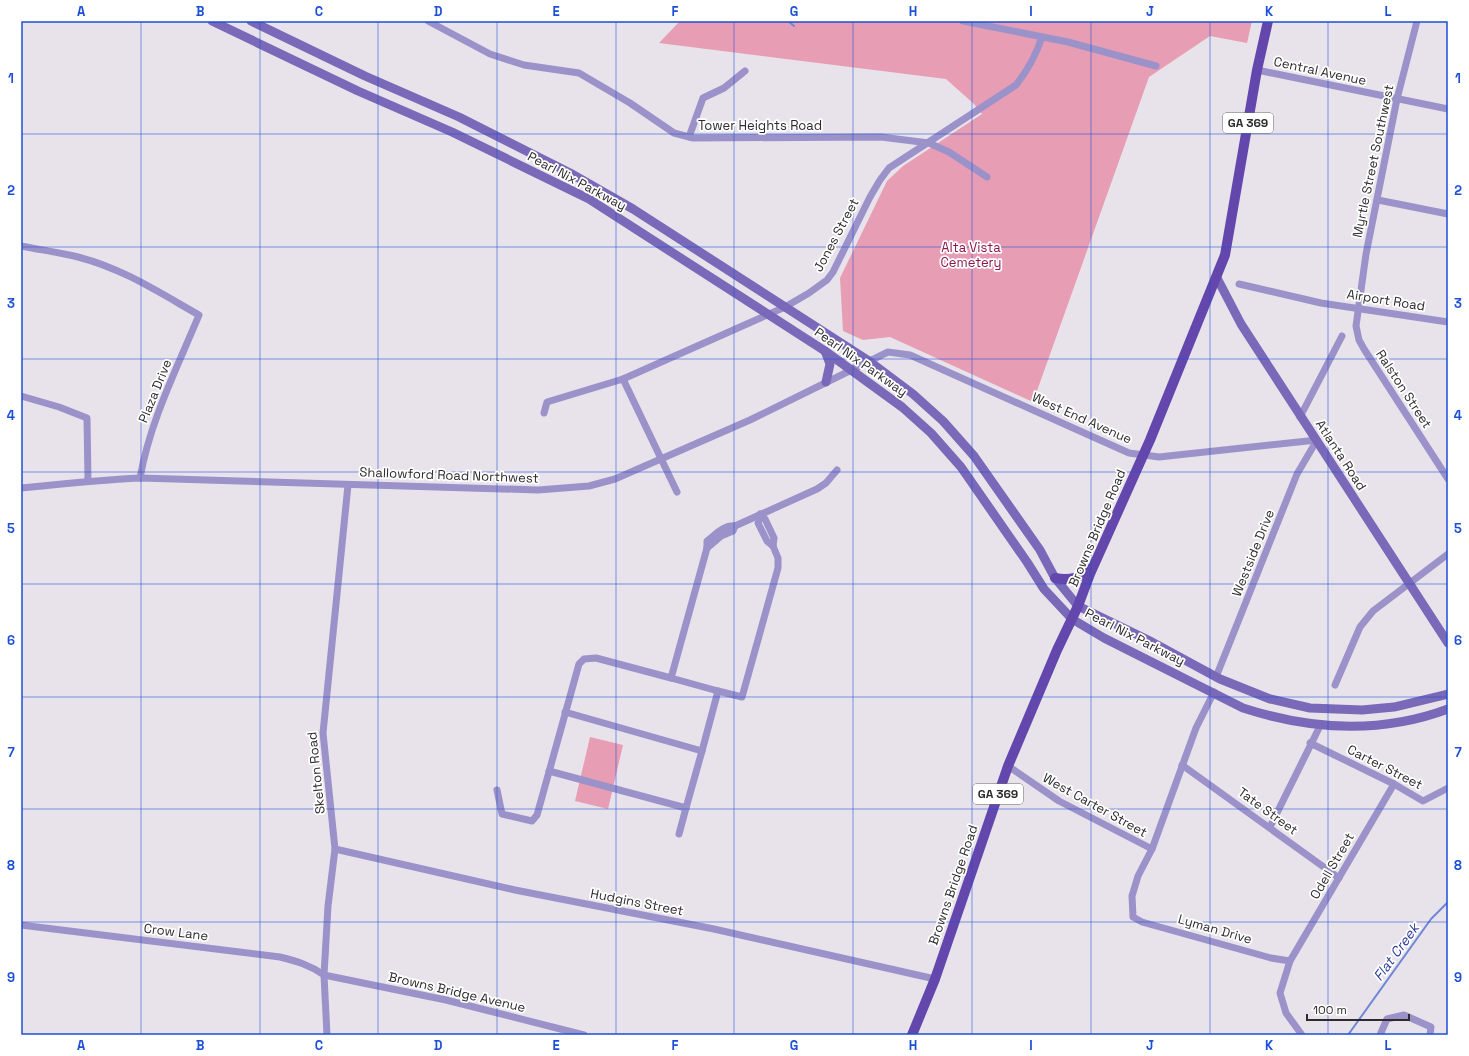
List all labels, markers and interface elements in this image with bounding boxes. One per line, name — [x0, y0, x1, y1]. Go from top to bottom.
text: A — [77, 3, 86, 20]
text: B — [196, 3, 205, 20]
text: C — [315, 3, 323, 20]
text: D — [434, 3, 443, 20]
text: E — [552, 3, 560, 20]
text: F — [672, 3, 679, 20]
text: G — [790, 3, 798, 20]
text: H — [909, 3, 917, 20]
text: I — [1029, 3, 1033, 20]
text: J — [1146, 3, 1154, 20]
text: K — [1265, 3, 1274, 20]
text: L — [1384, 3, 1392, 20]
street label: Central Avenue — [1272, 53, 1368, 89]
text: 1 — [8, 70, 14, 87]
text: 1 — [1455, 70, 1461, 87]
street label: Myrtle Street Southwest — [1348, 83, 1398, 239]
road number: GA 369 — [1223, 113, 1273, 133]
street label: Tower Heights Road — [698, 117, 822, 134]
street label: Pearl Nix Parkway — [525, 148, 629, 214]
text: 2 — [7, 182, 15, 199]
text: 2 — [1454, 182, 1462, 199]
street label: Jones Street — [809, 195, 863, 275]
park label: Alta Vista Cemetery — [941, 239, 1001, 271]
street label: Airport Road — [1346, 285, 1426, 315]
text: 3 — [7, 295, 15, 312]
text: 3 — [1454, 295, 1462, 312]
street label: Pearl Nix Parkway — [811, 324, 911, 400]
street label: Ralston Street — [1372, 346, 1436, 432]
street label: Plaza Drive — [135, 357, 175, 425]
street label: West End Avenue — [1029, 388, 1135, 448]
text: 4 — [7, 407, 15, 424]
text: 4 — [1454, 407, 1462, 424]
street label: Atlanta Road — [1312, 416, 1370, 494]
street label: Shallowford Road Northwest — [359, 463, 539, 487]
street label: Browns Bridge Road — [1065, 467, 1129, 589]
street label: Westside Drive — [1228, 507, 1278, 599]
text: 5 — [7, 520, 15, 537]
text: 5 — [1454, 520, 1462, 537]
street label: Pearl Nix Parkway — [1082, 605, 1188, 669]
text: 6 — [7, 632, 15, 649]
text: 6 — [1454, 632, 1462, 649]
street label: Skelton Road — [303, 731, 329, 815]
street label: Carter Street — [1345, 741, 1425, 793]
text: 7 — [7, 744, 15, 761]
text: 7 — [1454, 744, 1462, 761]
street label: West Carter Street — [1040, 769, 1150, 841]
road number: GA 369 — [973, 784, 1023, 804]
street label: Tate Street — [1235, 784, 1301, 838]
street label: Browns Bridge Road — [924, 823, 982, 947]
street label: Odell Street — [1306, 830, 1358, 902]
text: 8 — [7, 857, 15, 874]
text: 8 — [1454, 857, 1462, 874]
street label: Hudgins Street — [589, 885, 685, 919]
street label: Lyman Drive — [1176, 910, 1254, 948]
water label: Flat Creek — [1369, 919, 1424, 984]
street label: Crow Lane — [143, 920, 209, 944]
street label: Browns Bridge Avenue — [387, 968, 527, 1016]
text: 9 — [7, 969, 15, 986]
text: 9 — [1454, 969, 1462, 986]
scale bar — [1307, 996, 1409, 1022]
text: 100 m — [1313, 1002, 1347, 1018]
text: A — [77, 1037, 86, 1054]
text: B — [196, 1037, 205, 1054]
text: C — [315, 1037, 323, 1054]
text: D — [434, 1037, 443, 1054]
text: E — [552, 1037, 560, 1054]
text: F — [672, 1037, 679, 1054]
text: G — [790, 1037, 798, 1054]
text: H — [909, 1037, 917, 1054]
text: I — [1029, 1037, 1033, 1054]
text: J — [1146, 1037, 1154, 1054]
text: K — [1265, 1037, 1274, 1054]
text: L — [1384, 1037, 1392, 1054]

